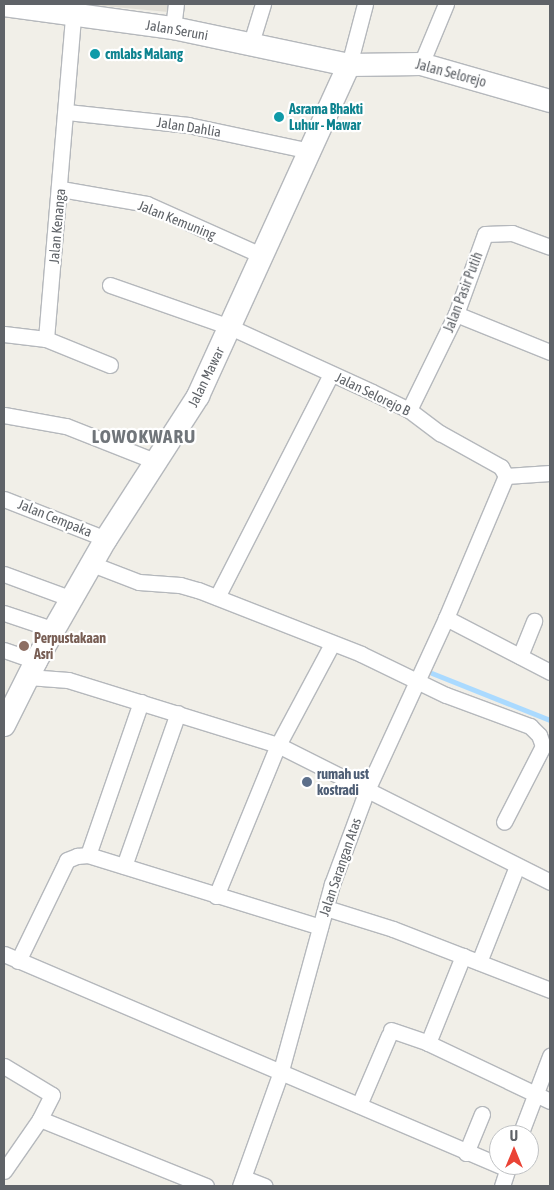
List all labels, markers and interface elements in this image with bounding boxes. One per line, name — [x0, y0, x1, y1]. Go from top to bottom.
street label: Jalan Seruni — [144, 16, 210, 44]
place label: cmlabs Malang — [105, 46, 183, 62]
marker: cmlabs Malang — [89, 48, 101, 60]
street label: Jalan Selorejo — [414, 55, 488, 91]
place label: Asrama Bhakti Luhur - Mawar — [289, 101, 363, 134]
marker: Asrama Bhakti Luhur - Mawar — [273, 111, 285, 123]
street label: Jalan Dahlia — [156, 114, 222, 140]
street label: Jalan Kenanga — [45, 188, 69, 264]
street label: Jalan Kemuning — [136, 197, 218, 243]
street label: Jalan Pasir Putih — [440, 249, 486, 335]
street label: Jalan Mawar — [184, 344, 228, 410]
street label: Jalan Selorejo B — [333, 369, 413, 419]
district label: LOWOKWARU — [91, 426, 197, 448]
street label: Jalan Cempaka — [15, 496, 95, 540]
place label: Perpustakaan Asri — [34, 630, 106, 662]
marker: Perpustakaan Asri — [18, 640, 30, 652]
place label: rumah ust kostradi — [317, 766, 369, 799]
marker: rumah ust kostradi — [301, 776, 313, 788]
street label: Jalan Sarangan Atas — [315, 816, 365, 918]
north arrow — [489, 1125, 539, 1175]
text: U — [510, 1128, 518, 1144]

